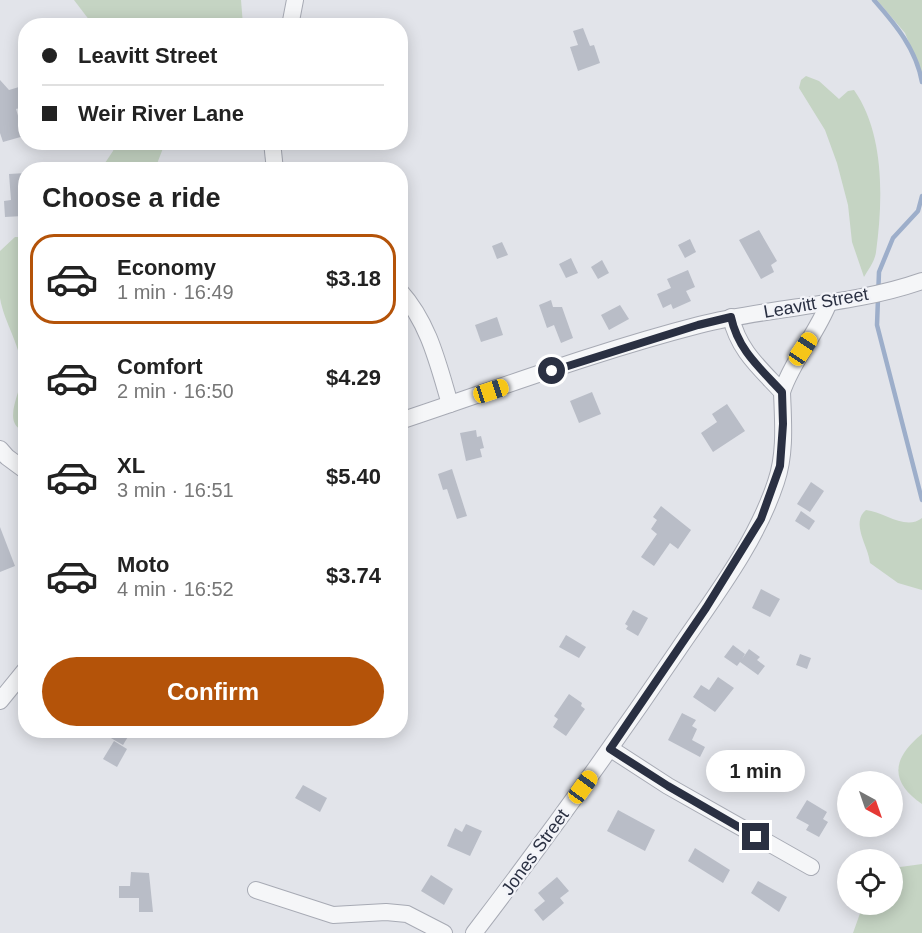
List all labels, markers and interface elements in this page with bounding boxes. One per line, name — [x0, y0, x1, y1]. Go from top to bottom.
text: Leavitt Street — [78, 43, 217, 68]
text: Weir River Lane — [78, 101, 244, 126]
text: Choose a ride — [42, 183, 221, 213]
icon: car — [45, 252, 99, 306]
text: Economy — [117, 255, 216, 280]
text: $3.18 — [326, 266, 381, 291]
text: 1 min · 16:49 — [117, 281, 234, 303]
street label: Leavitt Street — [762, 284, 870, 322]
car — [785, 329, 821, 369]
icon: car — [45, 351, 99, 405]
text: Comfort — [117, 354, 203, 379]
route start — [538, 357, 565, 384]
text: $4.29 — [326, 365, 381, 390]
car — [471, 377, 511, 405]
text: 2 min · 16:50 — [117, 380, 234, 402]
icon: car — [45, 450, 99, 504]
text: XL — [117, 453, 145, 478]
text: $5.40 — [326, 464, 381, 489]
text: 3 min · 16:51 — [117, 479, 234, 501]
icon: car — [45, 549, 99, 603]
text: Moto — [117, 552, 170, 577]
text: $3.74 — [326, 563, 381, 588]
text: 4 min · 16:52 — [117, 578, 234, 600]
button: Confirm — [42, 657, 384, 726]
callout: 1 min — [706, 750, 806, 792]
text: 1 min — [729, 760, 782, 782]
car — [565, 767, 601, 807]
north arrow — [837, 771, 903, 837]
map controls — [837, 771, 903, 915]
street label: Jones Street — [497, 805, 573, 899]
route end — [742, 823, 769, 850]
button: locate — [837, 849, 903, 915]

